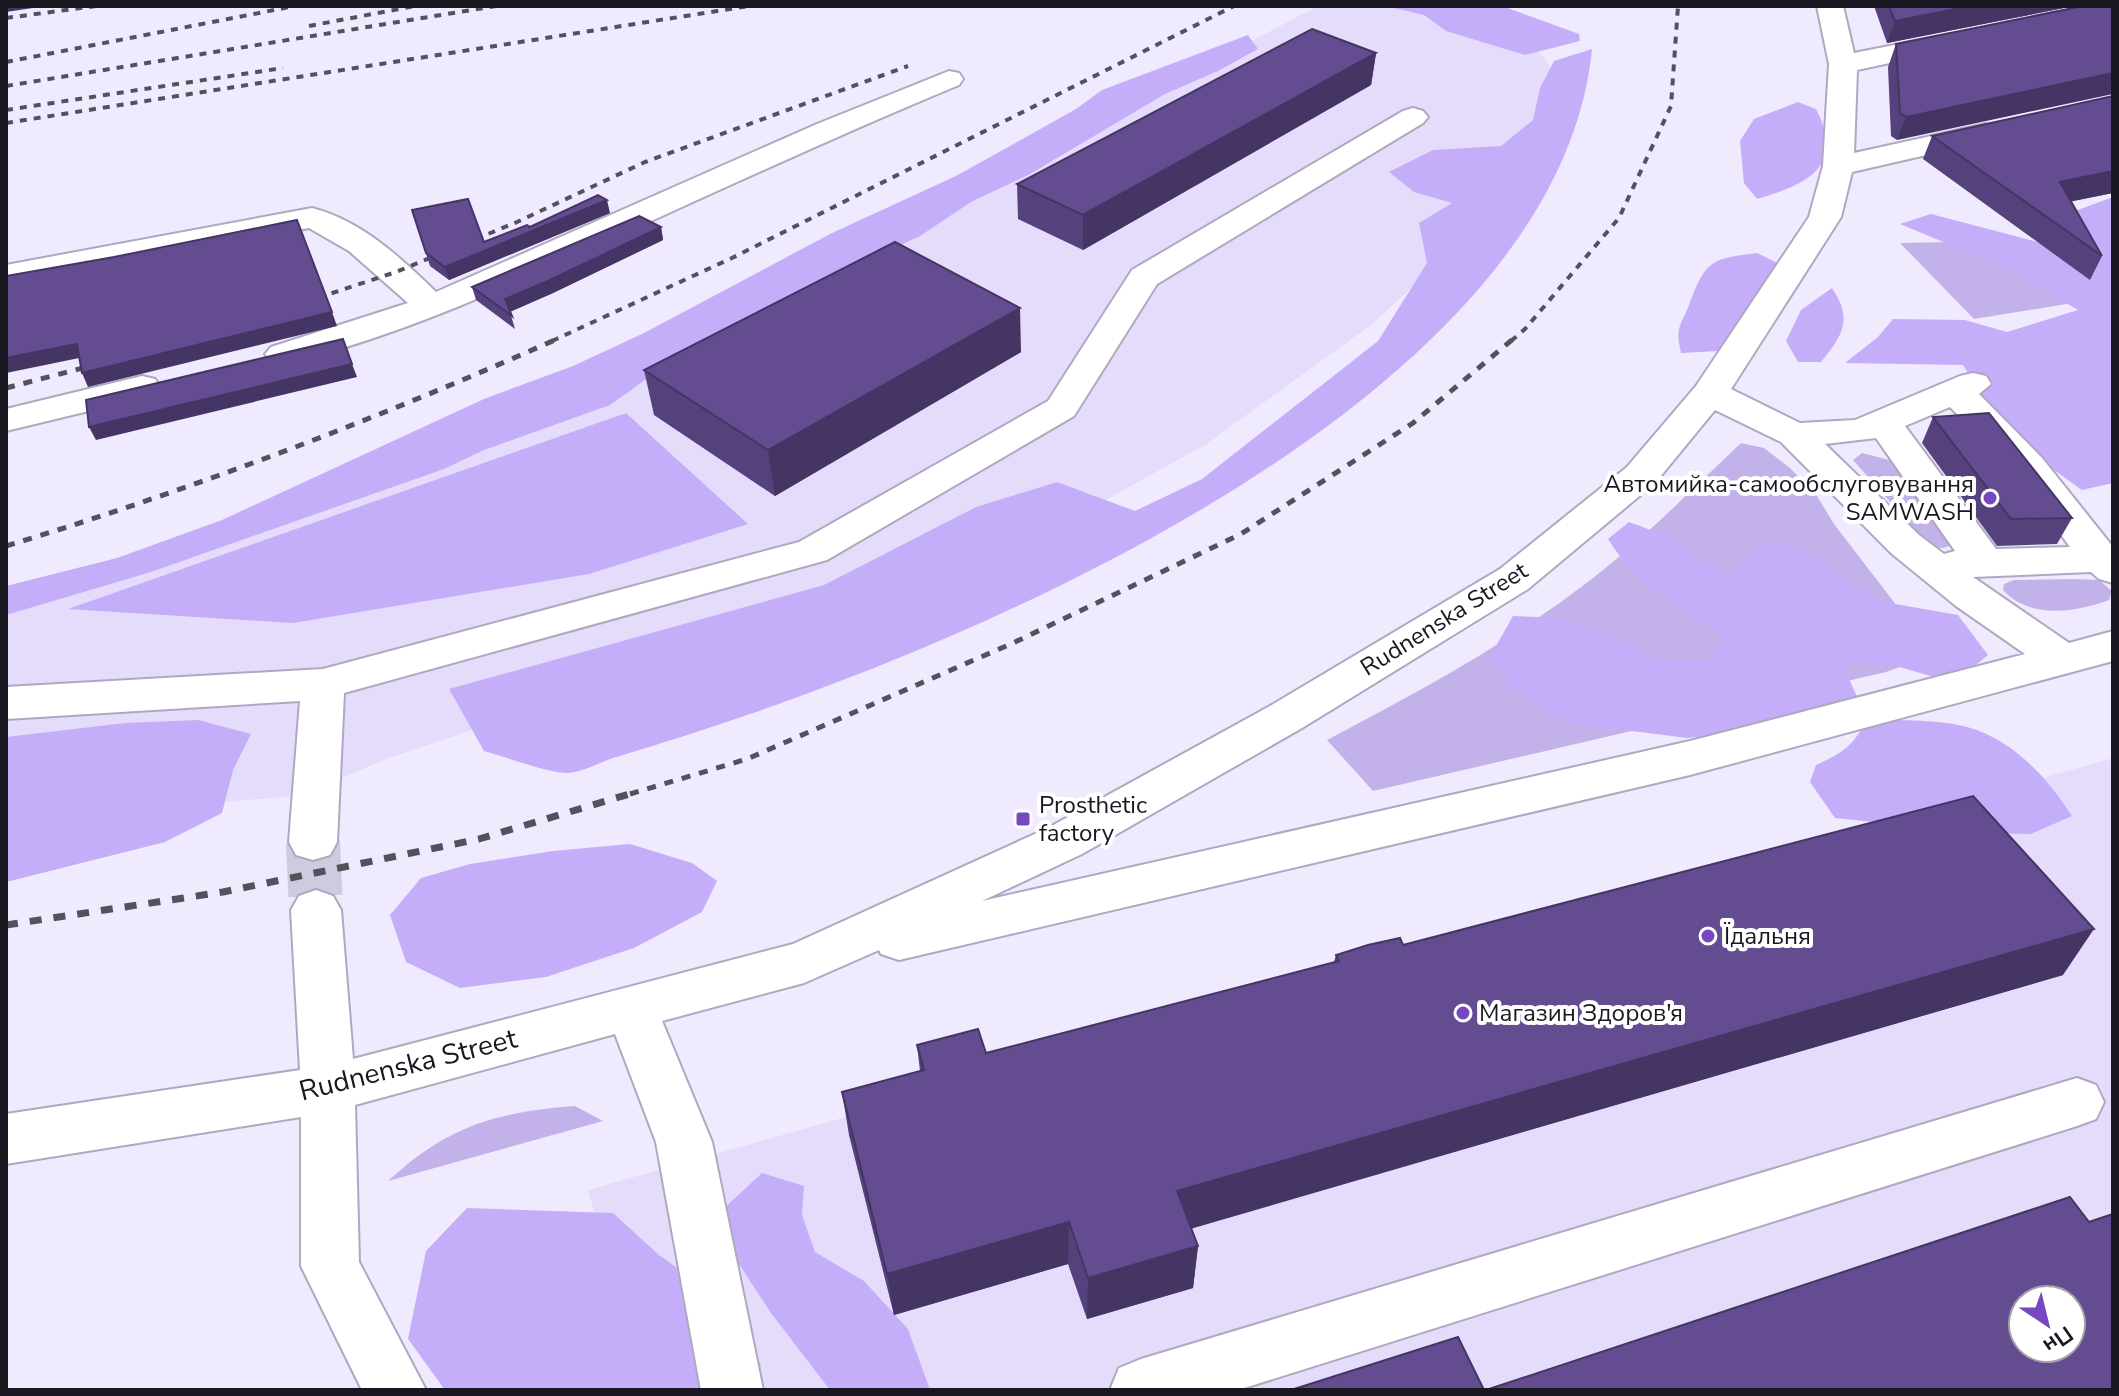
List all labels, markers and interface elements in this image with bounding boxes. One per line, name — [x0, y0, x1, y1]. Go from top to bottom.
place label: Автомийка-самообслуговування SAMWASH — [1604, 468, 1974, 528]
marker: Автомийка-самообслуговування SAMWASH — [1981, 489, 1999, 507]
street label: Rudnenska Street — [1354, 554, 1534, 683]
place label: Prosthetic factory — [1039, 789, 1147, 849]
marker: Prosthetic factory — [1014, 810, 1032, 828]
place label: Їдальня — [1723, 920, 1811, 952]
marker: Їдальня — [1699, 927, 1717, 945]
place label: Магазин Здоров'я — [1479, 997, 1683, 1029]
marker: Магазин Здоров'я — [1454, 1004, 1472, 1022]
street label: Rudnenska Street — [295, 1020, 521, 1110]
north arrow — [2007, 1284, 2087, 1364]
text: Пн — [2037, 1319, 2079, 1361]

